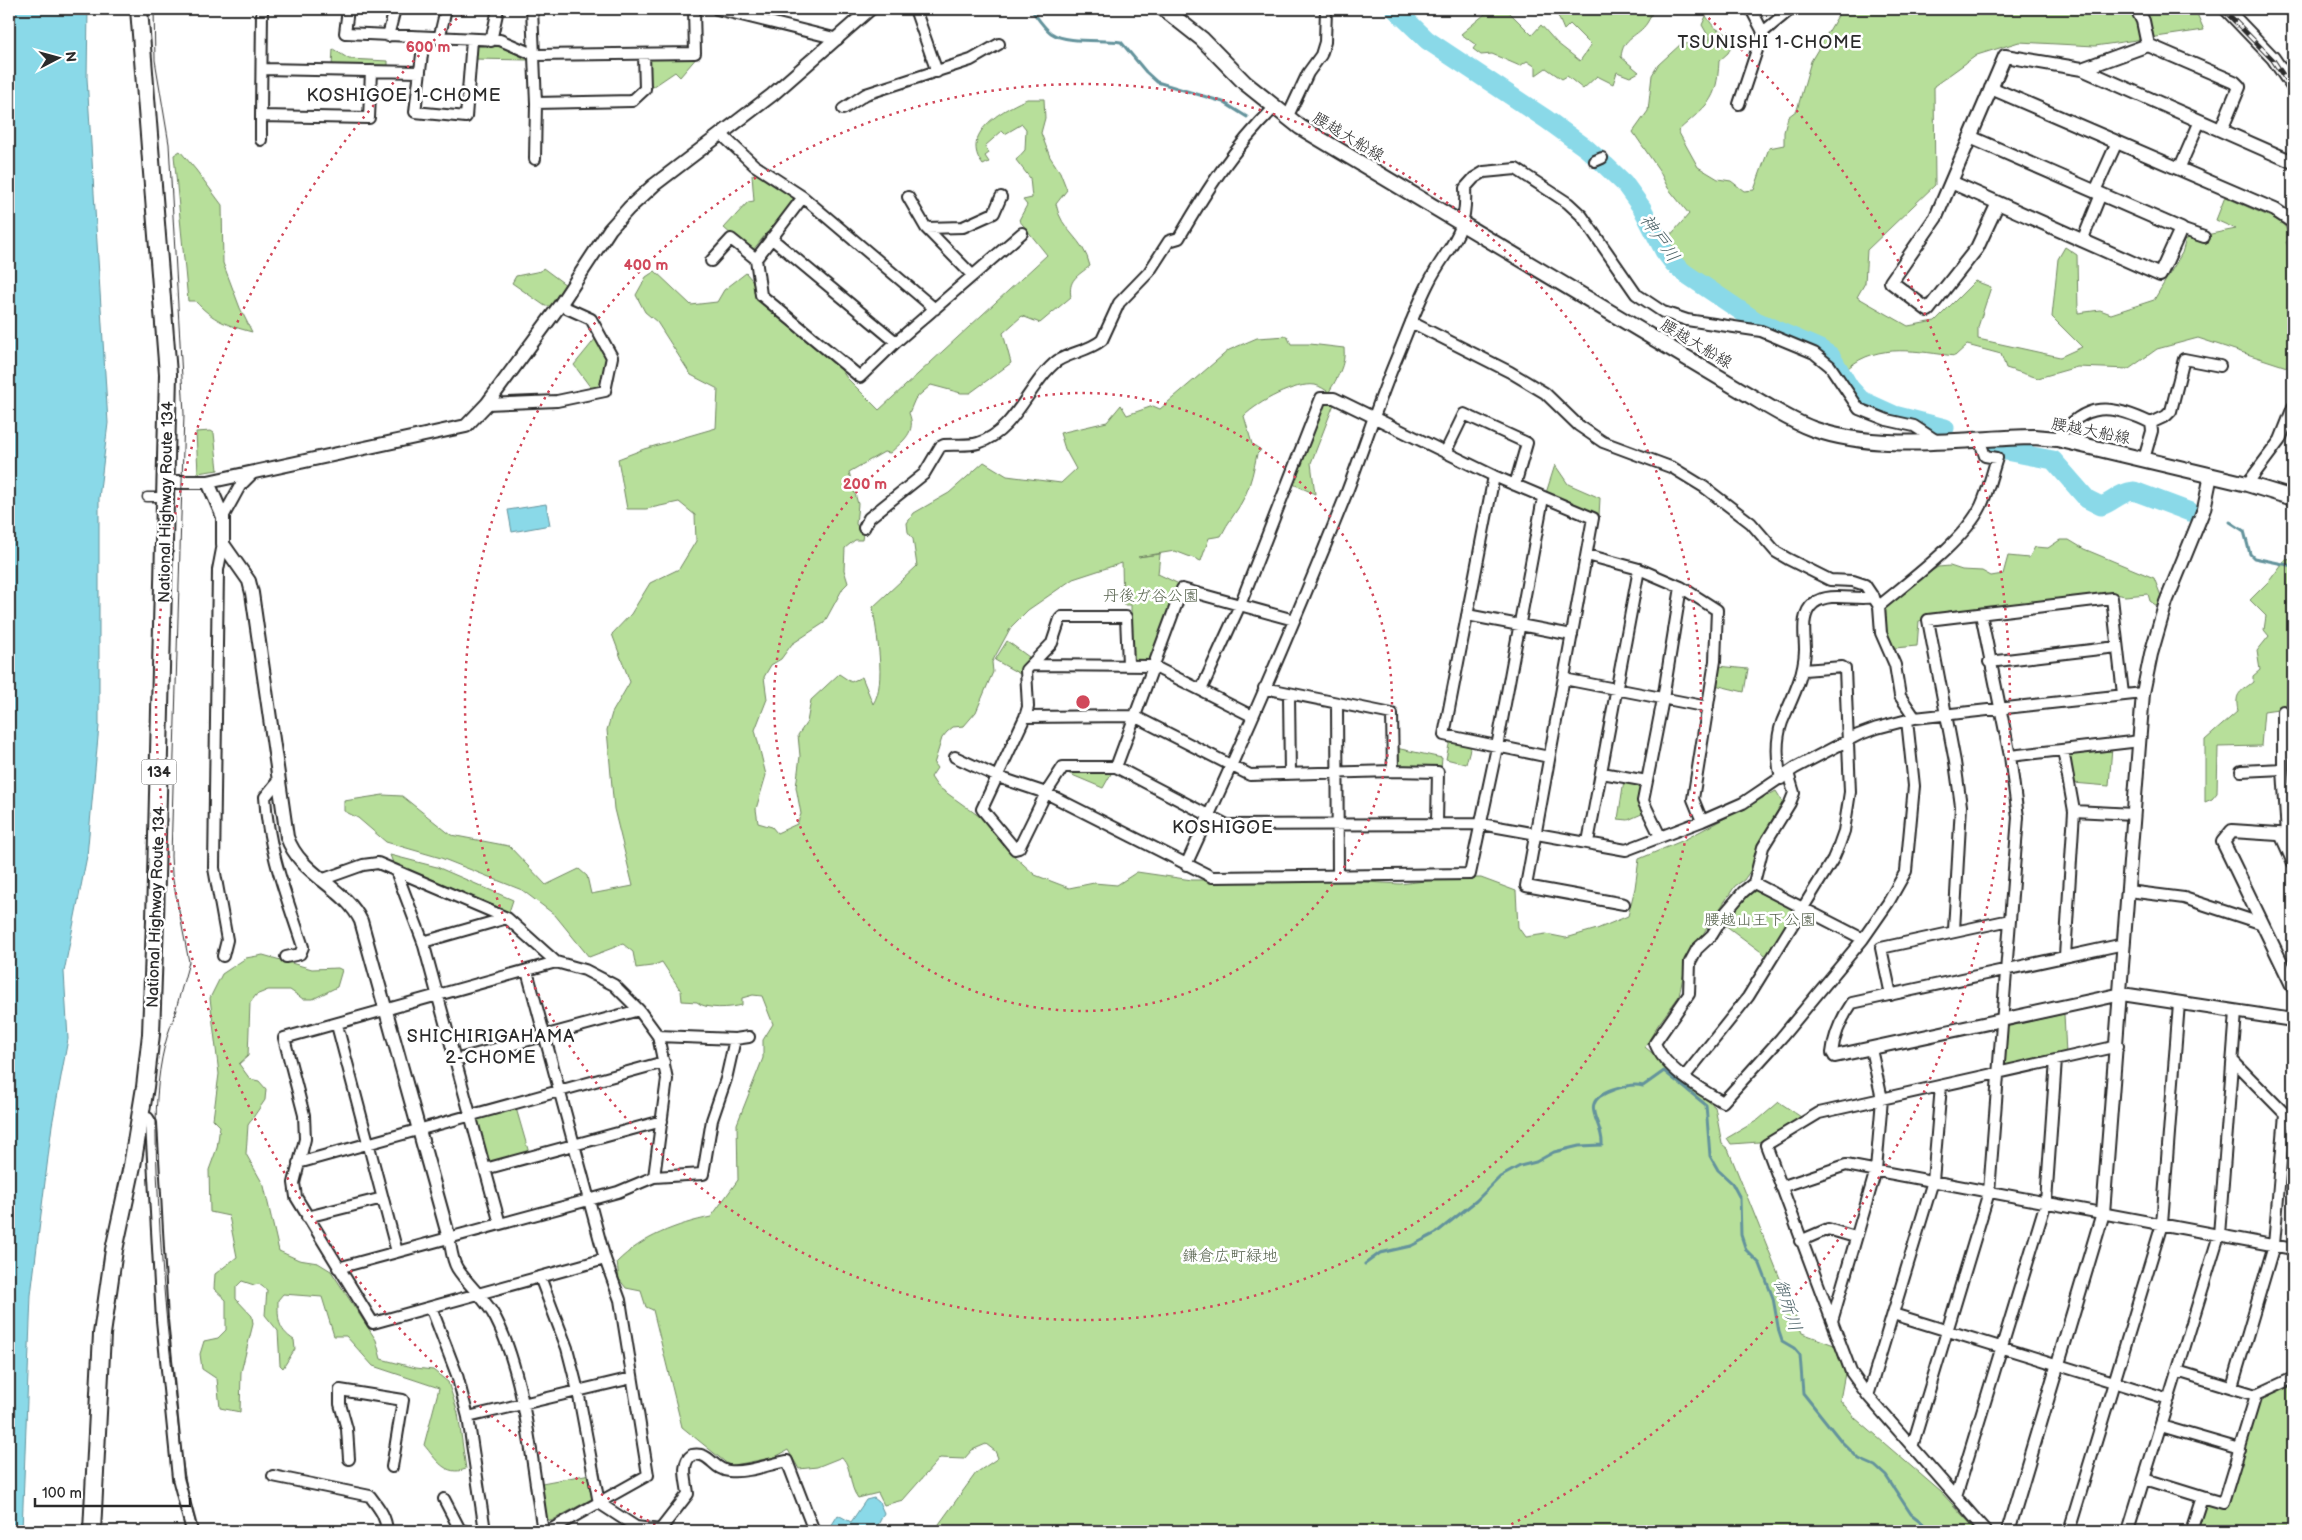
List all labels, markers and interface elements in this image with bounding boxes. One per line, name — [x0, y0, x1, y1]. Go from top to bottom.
north arrow — [32, 32, 82, 82]
district label: TSUNISHI 1-CHOME — [1677, 32, 1863, 53]
text: 600 m — [406, 38, 451, 57]
text: N — [61, 51, 79, 63]
district label: KOSHIGOE 1-CHOME — [306, 85, 502, 106]
street label: 腰越大船線 — [1309, 109, 1387, 166]
water label: 神戸川 — [1636, 210, 1684, 266]
text: 400 m — [624, 256, 668, 275]
street label: 腰越大船線 — [1657, 316, 1735, 373]
street label: National Highway Route 134 — [155, 401, 178, 603]
street label: 腰越大船線 — [2050, 415, 2132, 448]
text: 200 m — [843, 475, 887, 494]
park label: 丹後ガ谷公園 — [1103, 587, 1199, 606]
centre of rings — [1074, 693, 1092, 711]
road number: 134 — [142, 760, 176, 784]
street label: National Highway Route 134 — [143, 806, 170, 1008]
district label: KOSHIGOE — [1172, 817, 1274, 838]
park label: 腰越山王下公園 — [1704, 911, 1816, 930]
district label: SHICHIRIGAHAMA 2-CHOME — [407, 1026, 575, 1068]
park label: 鎌倉広町緑地 — [1182, 1247, 1278, 1266]
water label: 御所川 — [1769, 1276, 1806, 1334]
scale bar — [35, 1475, 190, 1507]
text: 100 m — [42, 1484, 82, 1503]

